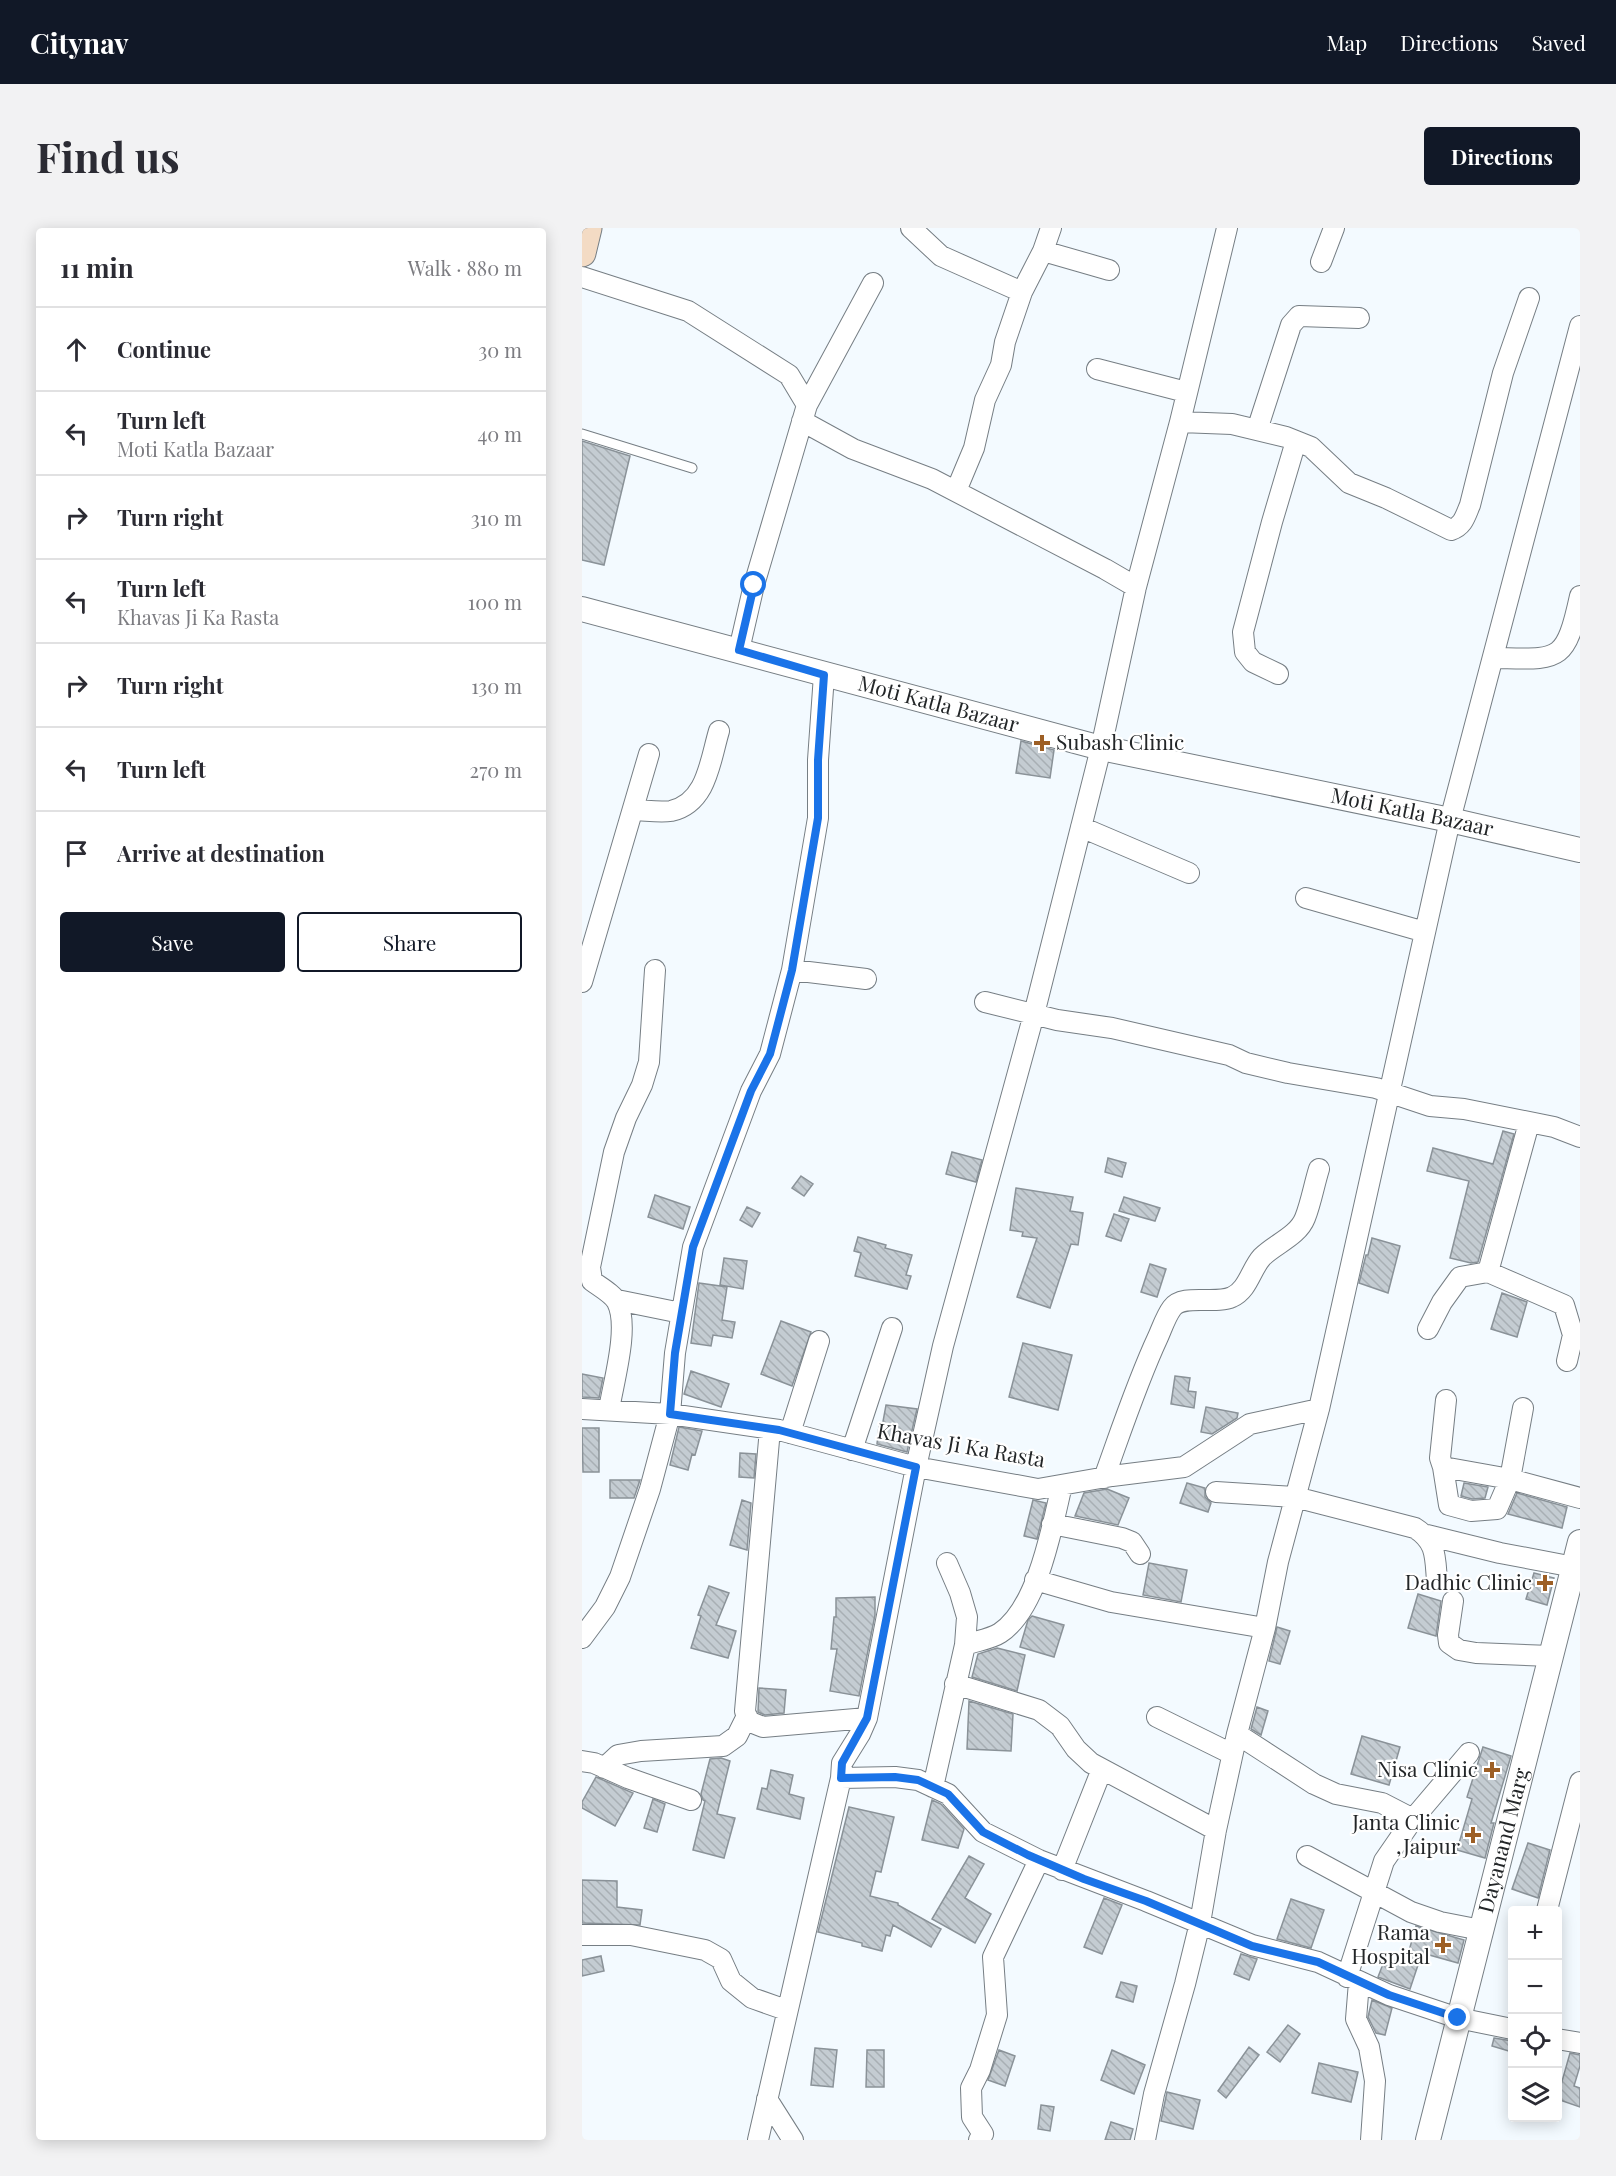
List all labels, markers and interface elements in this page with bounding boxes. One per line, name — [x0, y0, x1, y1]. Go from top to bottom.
text: Citynav — [30, 24, 129, 61]
text: Map — [1326, 28, 1367, 56]
text: Directions — [1400, 28, 1498, 56]
text: Saved — [1531, 28, 1586, 56]
button: Directions — [1424, 127, 1580, 185]
text: Find us — [36, 128, 180, 184]
text: 11 min — [60, 250, 134, 285]
text: Walk · 880 m — [408, 254, 522, 281]
icon: ahead — [60, 333, 93, 366]
text: Continue — [117, 334, 211, 364]
text: 30 m — [478, 336, 522, 363]
text: Turn left — [117, 405, 206, 435]
icon: left — [60, 417, 93, 450]
text: 40 m — [477, 420, 522, 447]
text: Moti Katla Bazaar — [117, 435, 274, 462]
icon: right — [60, 501, 93, 534]
text: Turn right — [117, 502, 223, 532]
text: 310 m — [471, 504, 522, 531]
route start — [740, 571, 766, 597]
text: Turn left — [117, 573, 206, 603]
icon: left — [60, 585, 93, 618]
text: 100 m — [468, 588, 522, 615]
text: Khavas Ji Ka Rasta — [117, 603, 279, 630]
street label: Moti Katla Bazaar — [856, 668, 1023, 738]
icon: right — [60, 669, 93, 702]
text: Turn right — [117, 670, 223, 700]
text: 130 m — [471, 672, 522, 699]
place label: Subash Clinic — [1056, 727, 1184, 755]
marker: Subash Clinic — [1033, 734, 1051, 752]
icon: left — [60, 753, 93, 786]
text: Turn left — [117, 754, 206, 784]
text: 270 m — [470, 756, 522, 783]
street label: Moti Katla Bazaar — [1329, 780, 1497, 842]
icon: arrive — [60, 837, 93, 870]
text: Arrive at destination — [117, 838, 325, 868]
button: Save — [60, 912, 285, 972]
button: Share — [297, 912, 522, 972]
street label: Khavas Ji Ka Rasta — [875, 1415, 1048, 1473]
place label: Dadhic Clinic — [1405, 1567, 1532, 1595]
marker: Dadhic Clinic — [1536, 1574, 1554, 1592]
place label: Nisa Clinic — [1377, 1754, 1478, 1782]
marker: Nisa Clinic — [1483, 1761, 1501, 1779]
street label: Dayanand Marg — [1470, 1765, 1534, 1915]
place label: Janta Clinic ,Jaipur — [1351, 1807, 1461, 1859]
marker: Janta Clinic ,Jaipur — [1464, 1826, 1482, 1844]
map controls — [1508, 1906, 1562, 2122]
button: + — [1508, 1906, 1562, 1960]
place label: Rama Hospital — [1351, 1917, 1431, 1969]
marker: Rama Hospital — [1434, 1936, 1452, 1954]
button: − — [1508, 1960, 1562, 2014]
route end — [1444, 2004, 1470, 2030]
button: locate — [1508, 2014, 1562, 2068]
button: layers — [1508, 2068, 1562, 2122]

